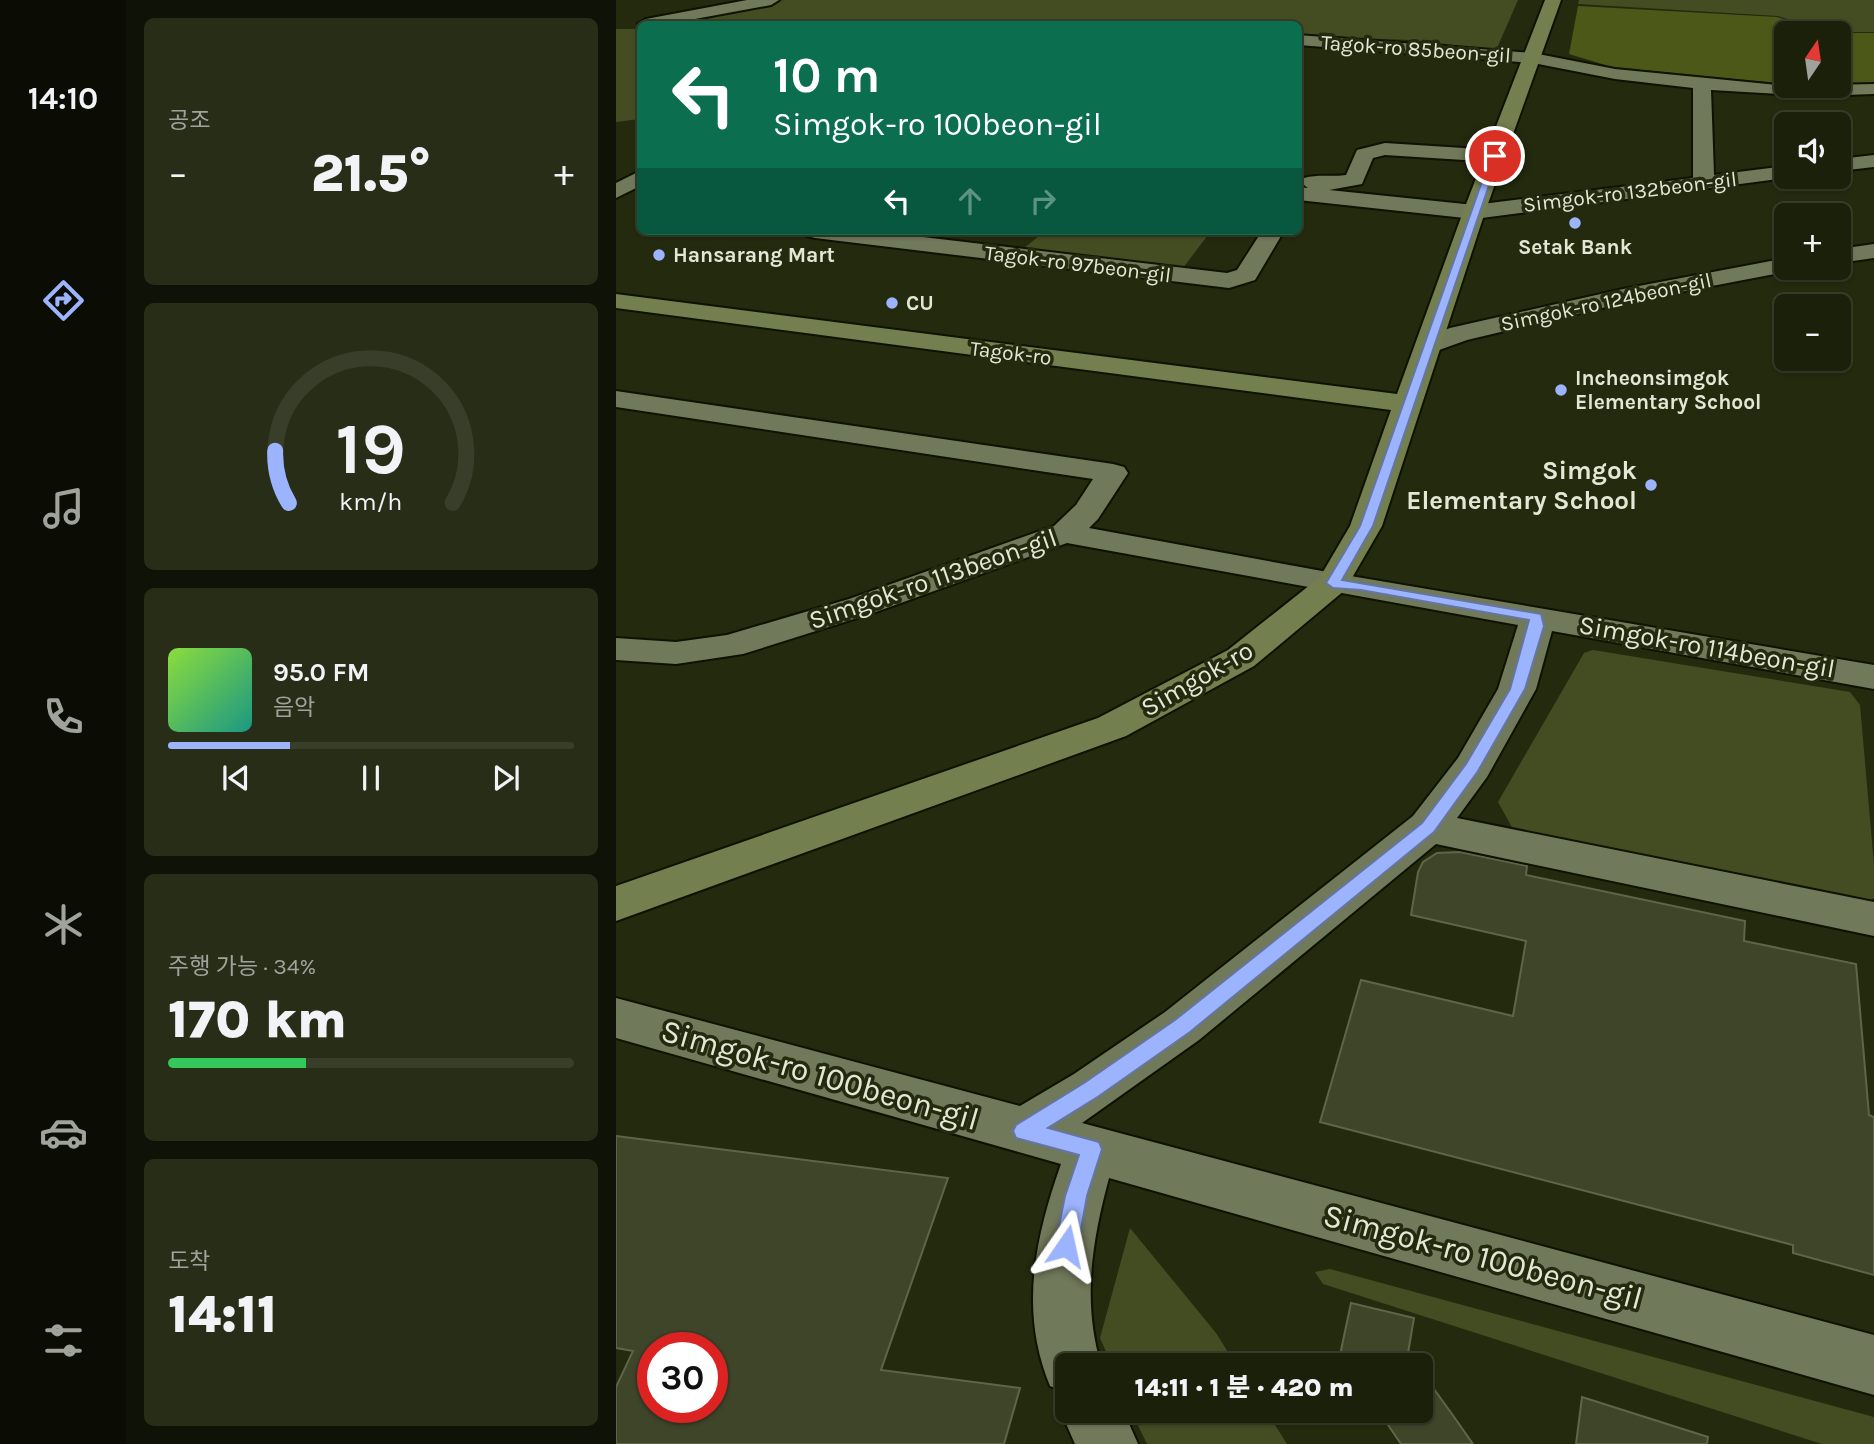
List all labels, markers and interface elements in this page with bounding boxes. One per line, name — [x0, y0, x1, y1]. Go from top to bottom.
north arrow — [1774, 21, 1852, 98]
map controls — [1774, 21, 1851, 371]
street label: Tagok-ro 85beon-gil — [1320, 30, 1512, 68]
text: 10 m — [773, 47, 880, 104]
icon: left — [658, 49, 749, 140]
text: 14:10 — [28, 80, 98, 117]
text: Simgok-ro 100beon-gil — [773, 106, 1102, 143]
text: 공조 — [168, 107, 210, 134]
button: sound — [1774, 112, 1851, 189]
pin — [1465, 126, 1525, 186]
icon: arrive — [1476, 137, 1514, 175]
text: 21.5° — [311, 143, 431, 204]
text: − — [168, 151, 188, 196]
text: + — [554, 151, 574, 196]
street label: Simgok-ro 132beon-gil — [1522, 167, 1738, 217]
icon: left — [878, 182, 916, 220]
icon: ahead — [951, 182, 989, 220]
icon: right — [1024, 182, 1062, 220]
button: + — [1774, 203, 1851, 280]
marker: Setak Bank — [1567, 215, 1583, 231]
place label: Setak Bank — [1518, 235, 1633, 259]
street label: Tagok-ro 97beon-gil — [983, 241, 1173, 287]
place label: Hansarang Mart — [673, 243, 835, 267]
marker: Hansarang Mart — [651, 247, 667, 263]
street label: Simgok-ro 124beon-gil — [1499, 268, 1713, 336]
icon: directions — [39, 276, 88, 325]
place label: CU — [906, 291, 934, 315]
button: − — [1774, 294, 1851, 371]
marker: CU — [884, 295, 900, 311]
street label: Tagok-ro — [969, 336, 1053, 370]
place label: Incheonsimgok Elementary School — [1575, 366, 1761, 414]
marker: Incheonsimgok Elementary School — [1553, 382, 1569, 398]
text: 19 — [336, 406, 406, 491]
place label: Simgok Elementary School — [1406, 455, 1637, 516]
marker: Simgok Elementary School — [1643, 477, 1659, 493]
icon: music — [39, 484, 88, 533]
text: km/h — [339, 487, 403, 516]
street label: Simgok-ro 113beon-gil — [805, 522, 1061, 636]
street label: Simgok-ro 114beon-gil — [1577, 609, 1837, 685]
street label: Simgok-ro — [1136, 635, 1258, 723]
text: 95.0 FM — [273, 657, 370, 688]
icon: phone — [39, 692, 88, 741]
text: 음악 — [273, 694, 315, 721]
icon: previous — [217, 759, 255, 797]
icon: pause — [352, 759, 390, 797]
icon: next — [487, 759, 525, 797]
icon: climate — [39, 900, 88, 949]
text: 주행 가능 · 34% — [168, 953, 316, 980]
text: 170 km — [168, 989, 347, 1050]
street label: Simgok-ro 100beon-gil — [657, 1012, 983, 1138]
icon: car — [39, 1108, 88, 1157]
street label: Simgok-ro 100beon-gil — [1319, 1197, 1647, 1317]
position arrow — [1029, 1209, 1103, 1283]
text: 도착 — [168, 1248, 210, 1275]
text: 14:11 — [168, 1284, 277, 1345]
icon: filters — [39, 1316, 88, 1365]
speed limit sign: 30 — [637, 1332, 728, 1423]
text: 14:11 · 1 분 · 420 m — [1134, 1372, 1354, 1403]

